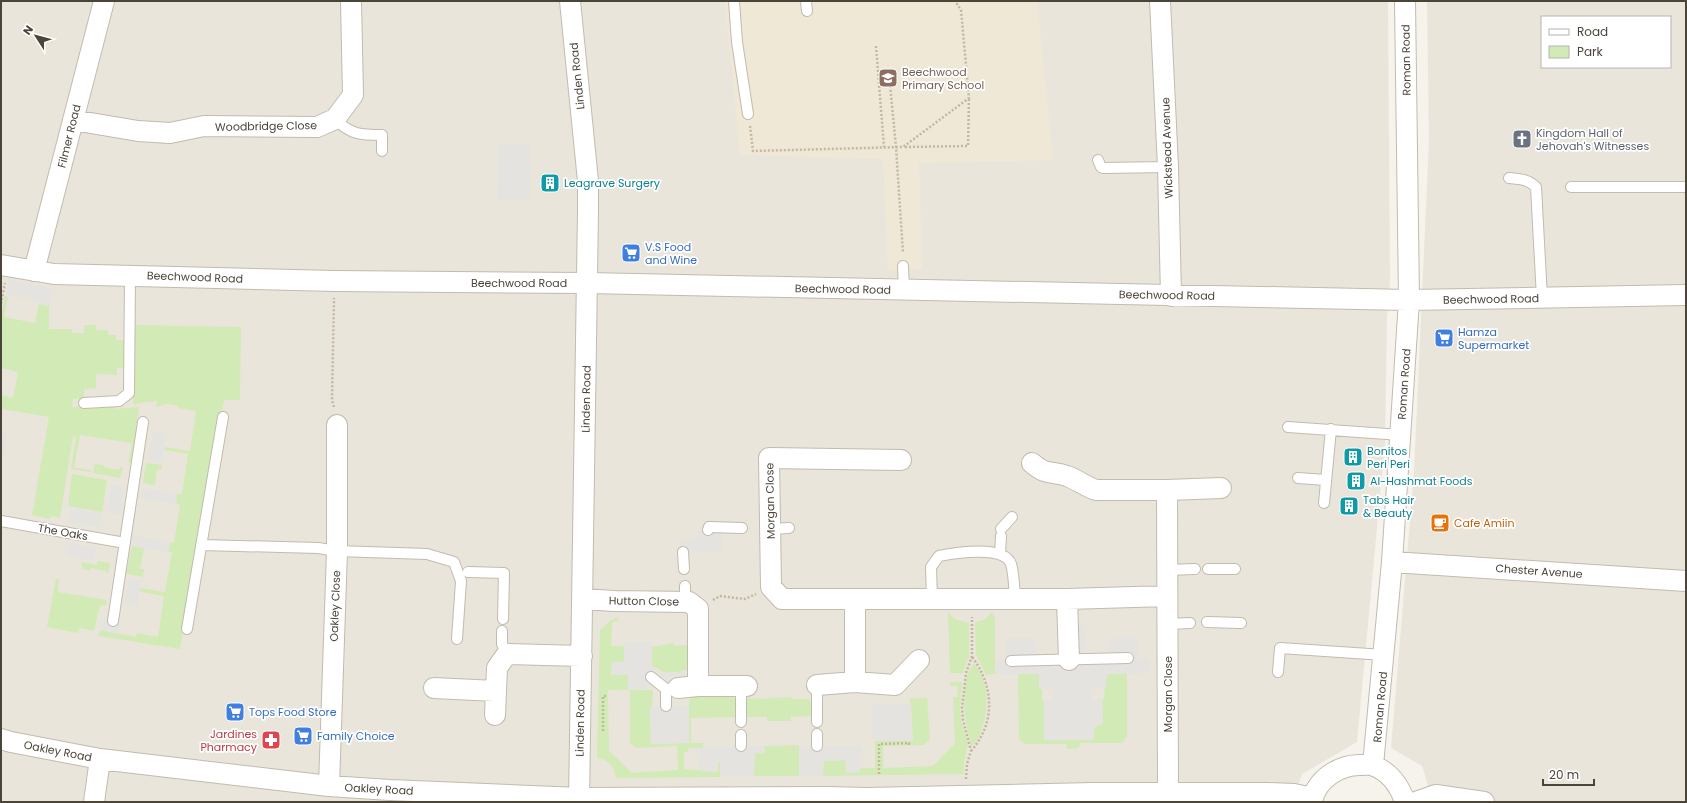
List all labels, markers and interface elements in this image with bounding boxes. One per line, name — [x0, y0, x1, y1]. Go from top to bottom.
north arrow — [16, 16, 56, 56]
legend — [1541, 16, 1671, 68]
text: N — [19, 22, 37, 38]
text: Road — [1577, 23, 1608, 40]
street label: Roman Road — [1397, 24, 1415, 96]
street label: Linden Road — [566, 42, 588, 110]
text: Park — [1577, 43, 1604, 60]
place label: Beechwood Primary School — [902, 64, 984, 93]
school or university icon: Beechwood Primary School — [877, 67, 899, 89]
street label: Wickstead Avenue — [1157, 97, 1177, 199]
street label: Filmer Road — [53, 103, 85, 169]
street label: Woodbridge Close — [215, 117, 317, 135]
place label: Kingdom Hall of Jehovah's Witnesses — [1536, 125, 1649, 154]
church icon: Kingdom Hall of Jehovah's Witnesses — [1511, 128, 1533, 150]
building icon: Leagrave Surgery — [539, 172, 561, 194]
place label: Leagrave Surgery — [564, 175, 661, 191]
place label: V.S Food and Wine — [645, 239, 697, 268]
supermarket icon: V.S Food and Wine — [620, 242, 642, 264]
street label: Beechwood Road — [147, 267, 243, 287]
street label: Beechwood Road — [471, 275, 567, 291]
street label: Beechwood Road — [795, 280, 891, 298]
street label: Beechwood Road — [1119, 286, 1215, 304]
street label: Beechwood Road — [1443, 290, 1539, 308]
place label: Hamza Supermarket — [1458, 324, 1529, 353]
supermarket icon: Hamza Supermarket — [1433, 327, 1455, 349]
street label: Roman Road — [1394, 348, 1414, 420]
street label: Linden Road — [577, 365, 595, 433]
place label: Bonitos Peri Peri — [1367, 443, 1410, 472]
building icon: Bonitos Peri Peri — [1342, 446, 1364, 468]
street label: Morgan Close — [761, 463, 779, 539]
building icon: Al-Hashmat Foods — [1345, 470, 1367, 492]
place label: Al-Hashmat Foods — [1370, 473, 1473, 489]
place label: Tabs Hair & Beauty — [1363, 492, 1414, 521]
building icon: Tabs Hair & Beauty — [1338, 495, 1360, 517]
cafe icon: Cafe Amiin — [1429, 512, 1451, 534]
place label: Cafe Amiin — [1454, 515, 1515, 531]
street label: The Oaks — [37, 520, 89, 544]
street label: Chester Avenue — [1495, 560, 1583, 582]
street label: Oakley Close — [326, 570, 344, 642]
street label: Hutton Close — [609, 592, 680, 610]
street label: Morgan Close — [1160, 656, 1176, 732]
street label: Roman Road — [1369, 671, 1391, 743]
street label: Linden Road — [571, 689, 589, 757]
supermarket icon: Tops Food Store — [224, 701, 246, 723]
place label: Tops Food Store — [249, 704, 337, 720]
supermarket icon: Family Choice — [292, 725, 314, 747]
place label: Jardines Pharmacy — [200, 726, 258, 755]
place label: Family Choice — [317, 728, 395, 744]
pharmacy icon: Jardines Pharmacy — [260, 729, 282, 751]
street label: Oakley Road — [23, 737, 93, 765]
scale bar — [1543, 761, 1594, 787]
text: 20 m — [1549, 766, 1579, 783]
street label: Oakley Road — [344, 779, 414, 799]

